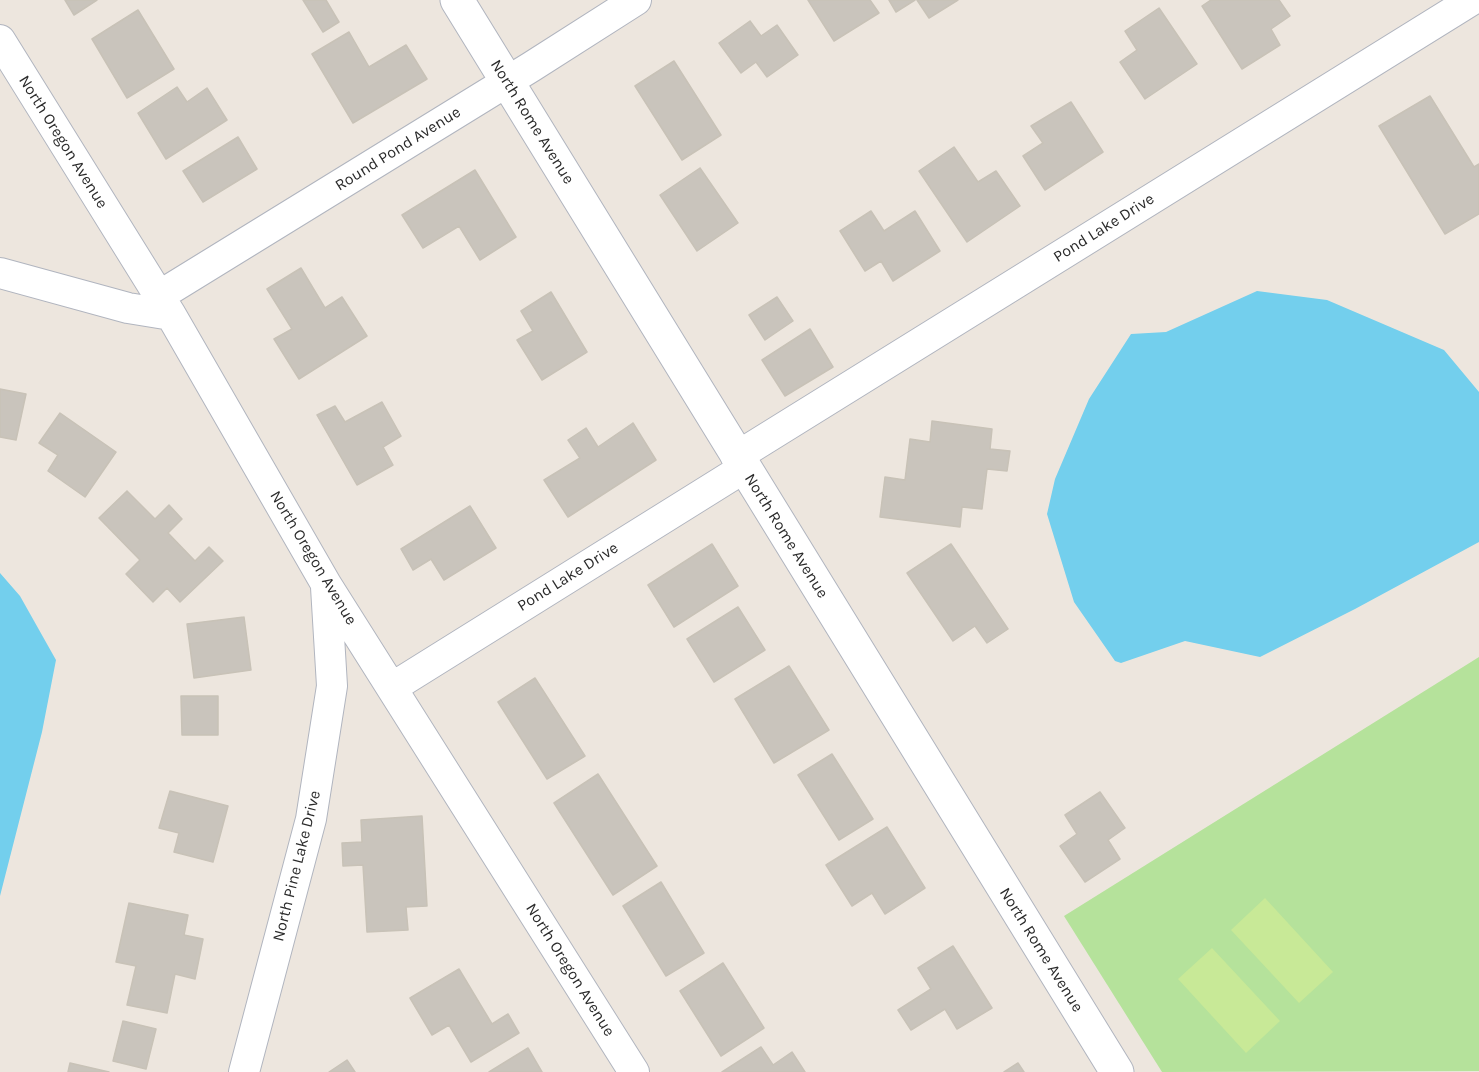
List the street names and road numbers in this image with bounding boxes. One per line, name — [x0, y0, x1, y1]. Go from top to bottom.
street label: North Rome Avenue — [486, 56, 578, 188]
street label: North Oregon Avenue — [14, 72, 112, 212]
street label: Round Pond Avenue — [332, 103, 464, 195]
street label: Pond Lake Drive — [1050, 189, 1158, 267]
street label: North Rome Avenue — [740, 470, 832, 602]
street label: North Oregon Avenue — [265, 487, 361, 629]
street label: Pond Lake Drive — [514, 538, 622, 616]
street label: North Pine Lake Drive — [269, 789, 325, 943]
street label: North Rome Avenue — [995, 884, 1087, 1016]
street label: North Oregon Avenue — [521, 900, 619, 1040]

